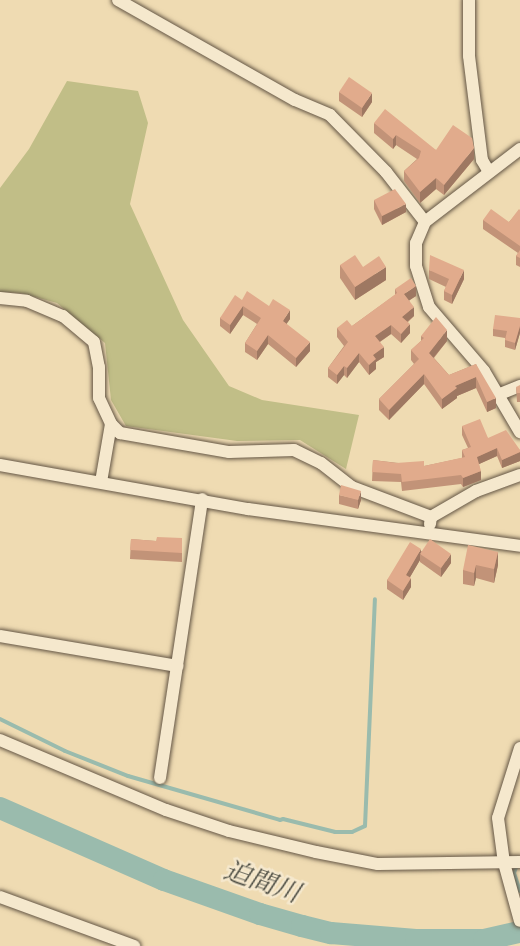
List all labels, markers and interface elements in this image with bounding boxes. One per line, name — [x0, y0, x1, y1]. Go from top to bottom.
water label: 迫間川 — [220, 855, 304, 909]

